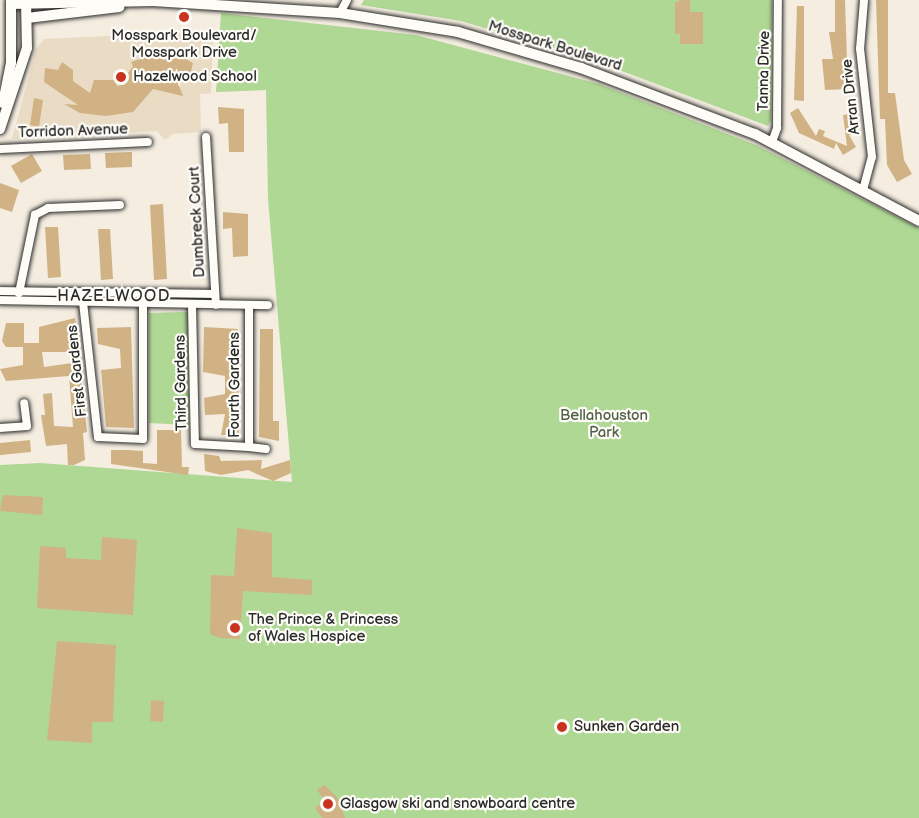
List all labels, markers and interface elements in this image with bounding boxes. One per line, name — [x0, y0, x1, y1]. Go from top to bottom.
marker: Mosspark Boulevard/ Mosspark Drive — [177, 10, 191, 24]
street label: Mosspark Boulevard — [486, 17, 624, 75]
place label: Mosspark Boulevard/ Mosspark Drive — [111, 26, 257, 61]
street label: Tanna Drive — [754, 31, 774, 111]
street label: Arran Drive — [838, 58, 864, 136]
place label: Hazelwood School — [133, 68, 257, 86]
marker: Hazelwood School — [114, 70, 128, 84]
street label: Torridon Avenue — [18, 120, 128, 142]
street label: Dumbreck Court — [185, 166, 209, 278]
district label: HAZELWOOD — [57, 287, 171, 307]
street label: First Gardens — [63, 324, 91, 418]
street label: Fourth Gardens — [226, 332, 244, 438]
street label: Third Gardens — [171, 335, 191, 431]
park label: Bellahouston Park — [560, 406, 648, 441]
place label: The Prince & Princess of Wales Hospice — [248, 610, 398, 645]
marker: The Prince & Princess of Wales Hospice — [226, 619, 244, 637]
place label: Sunken Garden — [574, 718, 679, 736]
marker: Sunken Garden — [555, 720, 569, 734]
place label: Glasgow ski and snowboard centre — [340, 795, 575, 813]
marker: Glasgow ski and snowboard centre — [321, 797, 335, 811]

